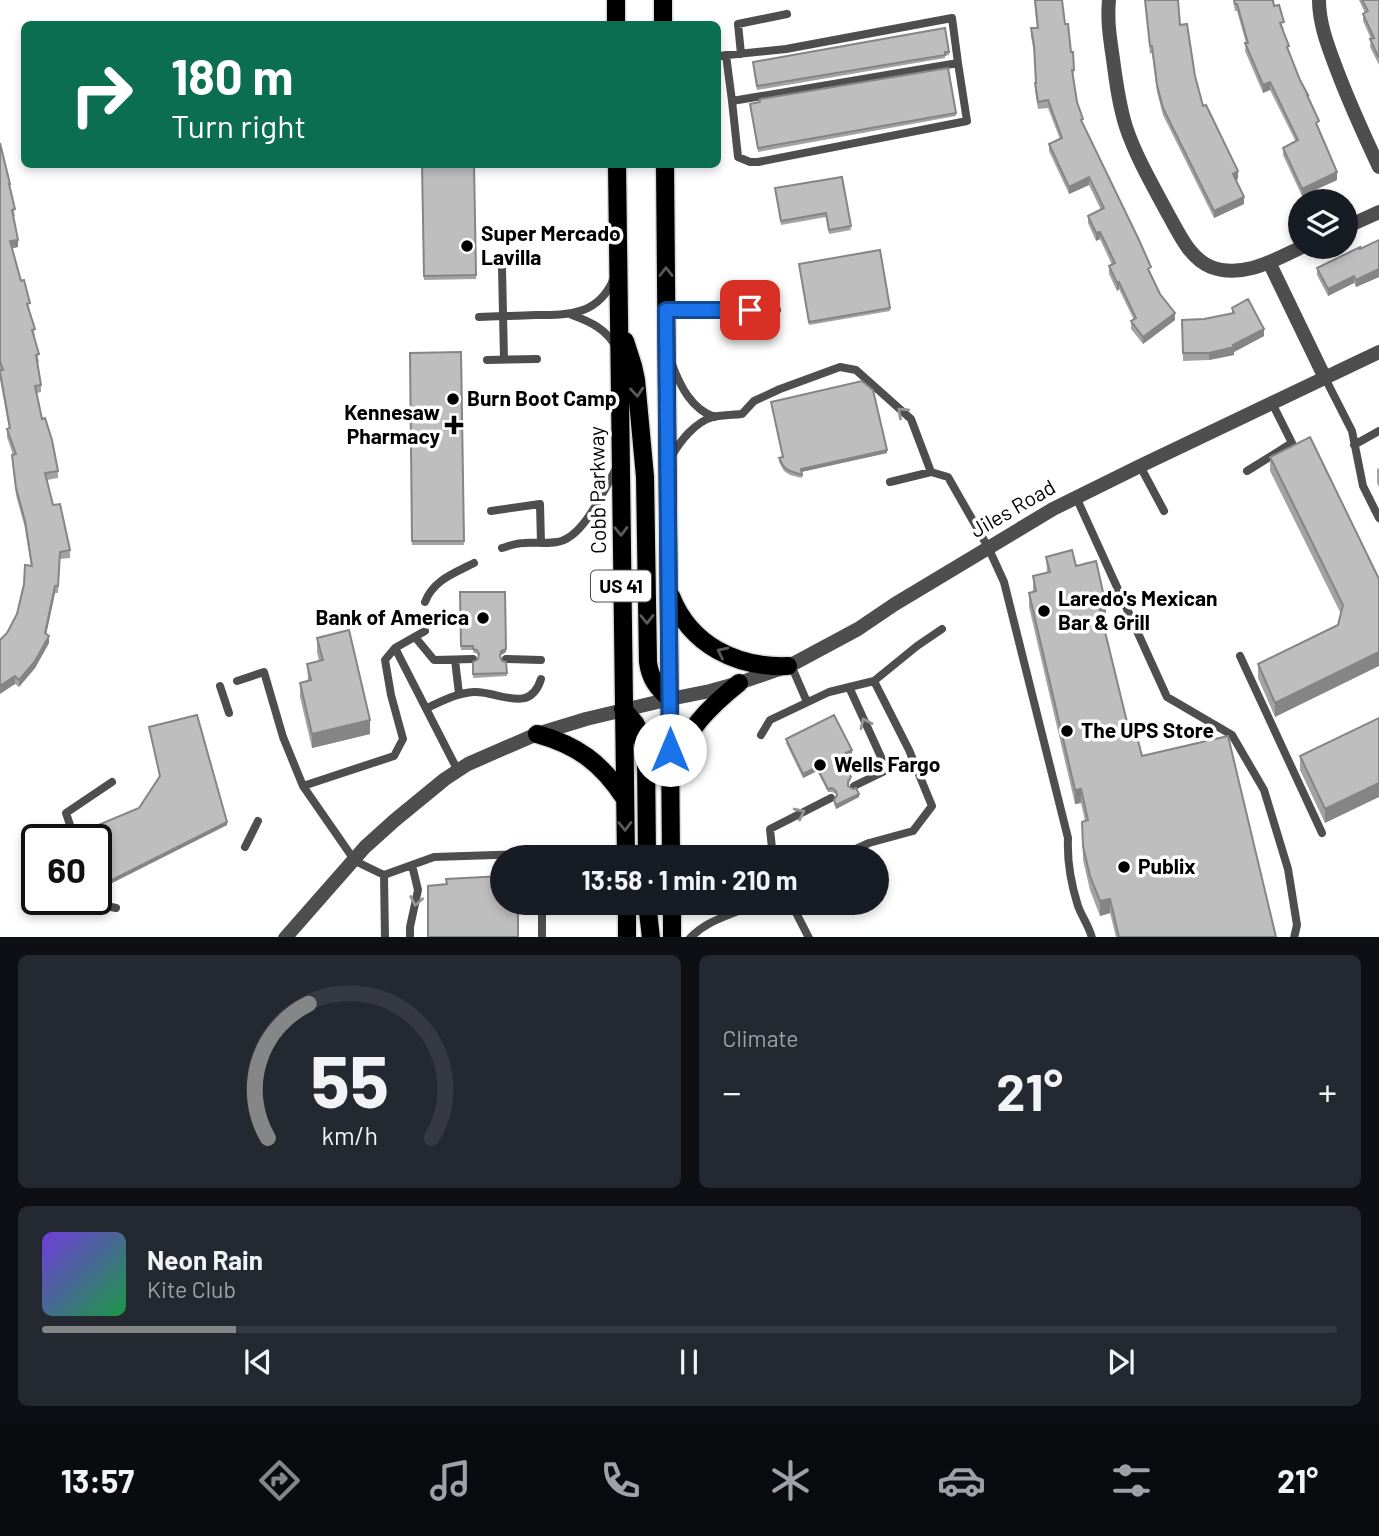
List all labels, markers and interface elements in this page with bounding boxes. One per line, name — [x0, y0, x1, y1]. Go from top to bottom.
text: 180 m — [171, 46, 294, 105]
icon: right — [56, 49, 147, 140]
text: Turn right — [171, 106, 306, 144]
map controls — [1288, 189, 1358, 259]
button: layers — [1288, 189, 1358, 259]
place label: Super Mercado Lavilla — [481, 220, 621, 269]
marker: Super Mercado Lavilla — [459, 238, 475, 254]
one-way arrow — [658, 266, 674, 277]
pin — [720, 280, 780, 340]
icon: arrive — [731, 291, 769, 329]
place label: Burn Boot Camp — [467, 385, 617, 410]
one-way arrow — [629, 387, 644, 398]
marker: Burn Boot Camp — [445, 391, 461, 407]
place label: Kennesaw Pharmacy — [344, 399, 440, 448]
one-way arrow — [897, 408, 910, 420]
marker: Kennesaw Pharmacy — [446, 417, 462, 433]
street label: Cobb Parkway — [583, 426, 610, 554]
street label: Jiles Road — [965, 473, 1059, 542]
one-way arrow — [613, 526, 629, 536]
road number: US 41 — [591, 570, 651, 601]
place label: Laredo's Mexican Bar & Grill — [1058, 585, 1218, 634]
marker: Laredo's Mexican Bar & Grill — [1036, 603, 1052, 619]
place label: Bank of America — [316, 604, 469, 629]
marker: Bank of America — [475, 610, 491, 626]
one-way arrow — [639, 615, 655, 625]
one-way arrow — [717, 646, 729, 660]
position arrow — [633, 713, 707, 787]
place label: The UPS Store — [1081, 717, 1214, 742]
one-way arrow — [860, 718, 874, 730]
marker: The UPS Store — [1059, 723, 1075, 739]
place label: Wells Fargo — [834, 751, 940, 776]
marker: Wells Fargo — [812, 757, 828, 773]
one-way arrow — [793, 808, 805, 822]
one-way arrow — [618, 821, 633, 832]
speed limit sign: 60 — [21, 824, 112, 915]
place label: Publix — [1138, 853, 1196, 878]
marker: Publix — [1116, 859, 1132, 875]
text: 13:58 · 1 min · 210 m — [581, 864, 798, 895]
one-way arrow — [409, 895, 424, 907]
text: Climate — [723, 1024, 799, 1052]
text: 55 — [310, 1035, 388, 1123]
text: 21° — [996, 1059, 1063, 1121]
text: − — [723, 1068, 742, 1114]
text: + — [1318, 1068, 1337, 1114]
text: km/h — [321, 1119, 378, 1149]
text: Neon Rain — [147, 1244, 263, 1275]
text: Kite Club — [147, 1275, 236, 1303]
icon: previous — [239, 1343, 277, 1381]
icon: pause — [670, 1343, 708, 1381]
icon: next — [1102, 1343, 1140, 1381]
icon: directions — [255, 1456, 304, 1505]
icon: music — [426, 1456, 475, 1505]
icon: phone — [596, 1456, 645, 1505]
icon: climate — [766, 1456, 815, 1505]
icon: car — [937, 1456, 986, 1505]
icon: filters — [1107, 1456, 1156, 1505]
text: 13:57 — [61, 1461, 134, 1499]
text: 21° — [1277, 1461, 1318, 1499]

